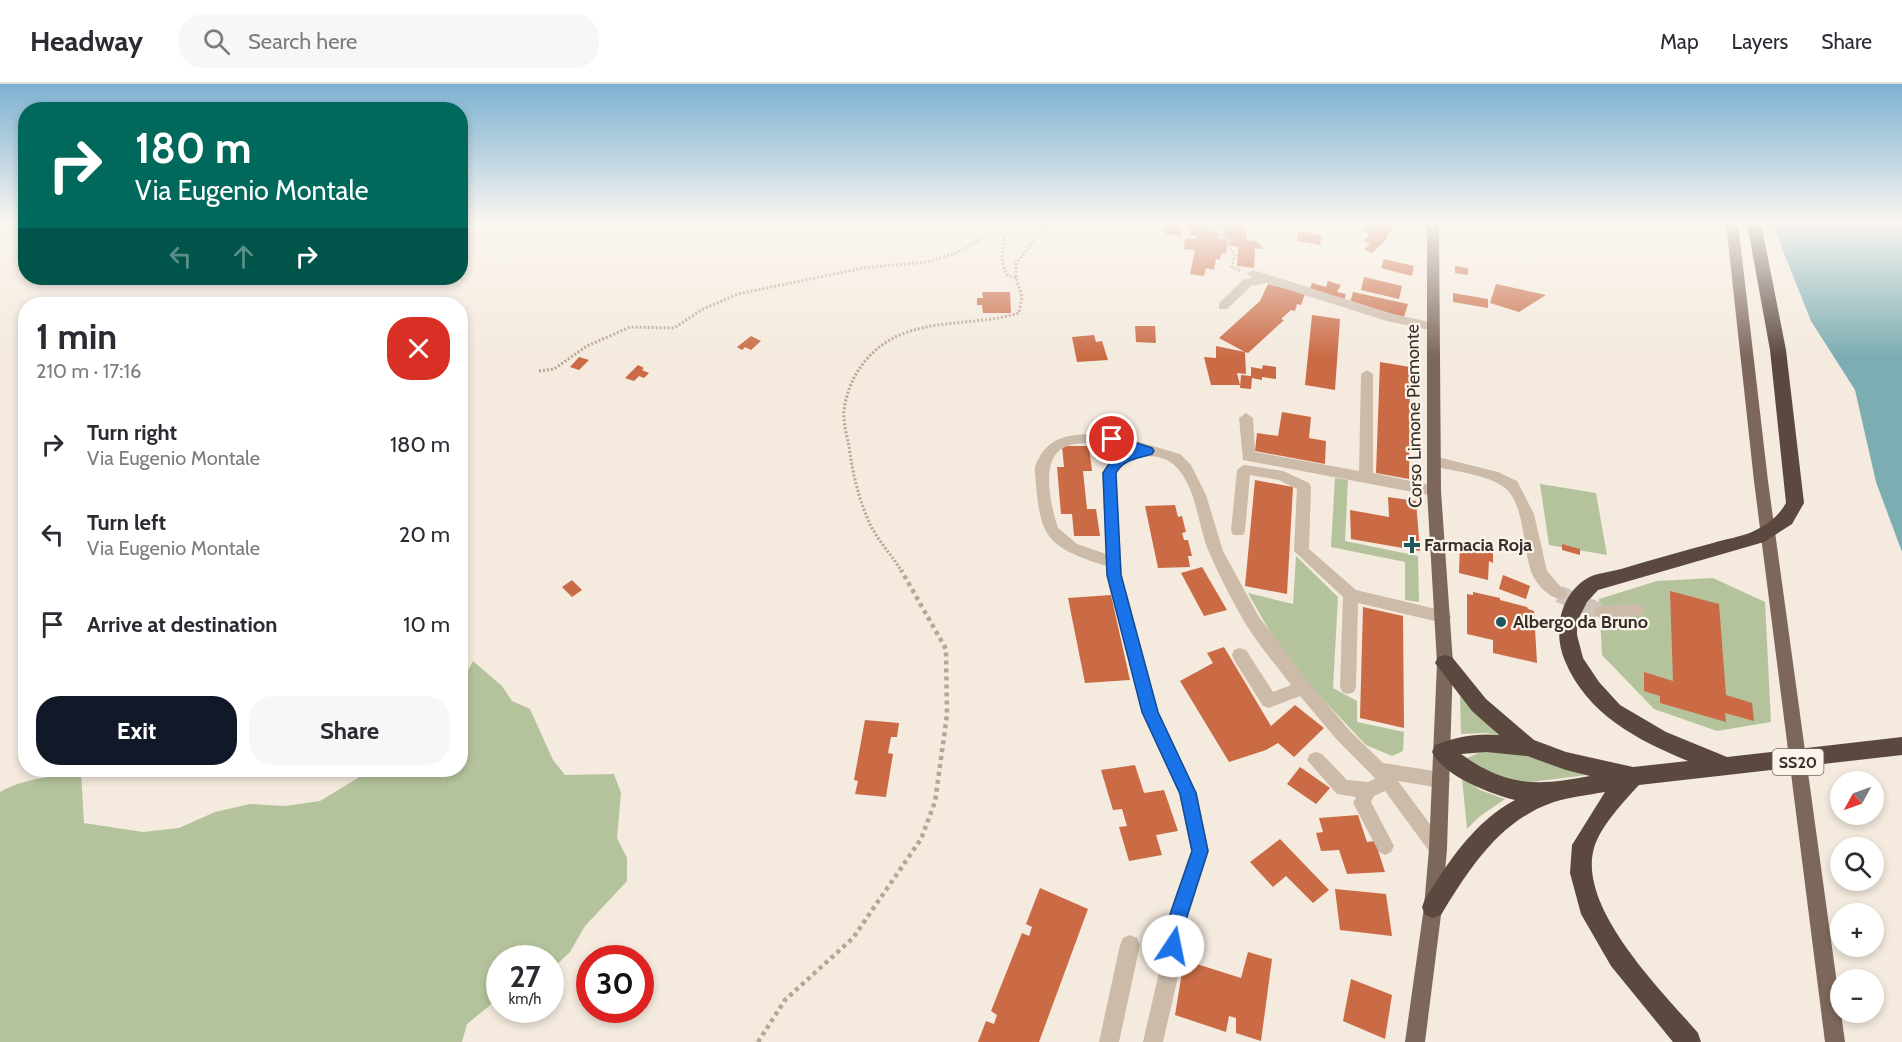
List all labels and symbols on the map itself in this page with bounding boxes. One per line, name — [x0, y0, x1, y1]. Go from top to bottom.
street label: Corso Limone Piemonte — [1401, 324, 1427, 508]
pin — [1086, 413, 1137, 464]
place label: Farmacia Roja — [1424, 534, 1532, 556]
marker: Farmacia Roja — [1405, 538, 1419, 552]
place label: Albergo da Bruno — [1513, 611, 1648, 633]
marker: Albergo da Bruno — [1494, 615, 1508, 629]
road number: SS20 — [1772, 749, 1824, 775]
north arrow — [1830, 771, 1884, 825]
position arrow — [1141, 914, 1205, 978]
speed limit sign: 30 — [576, 945, 654, 1023]

